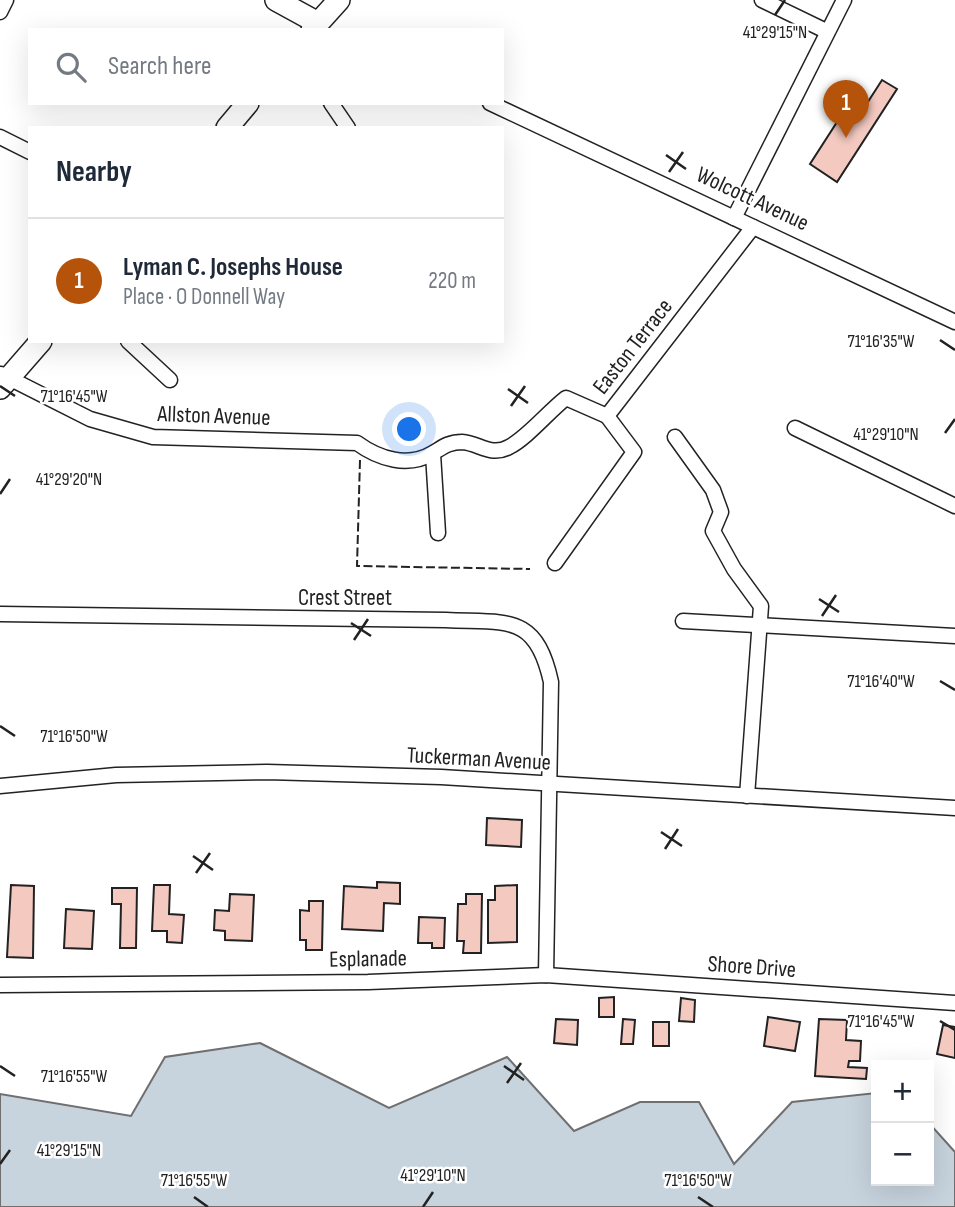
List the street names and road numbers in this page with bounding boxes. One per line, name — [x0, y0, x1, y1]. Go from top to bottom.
street label: Wolcott Avenue — [692, 161, 813, 237]
street label: Easton Terrace — [587, 293, 679, 400]
street label: Allston Avenue — [156, 400, 271, 432]
street label: Crest Street — [298, 584, 392, 612]
street label: Tuckerman Avenue — [406, 741, 552, 777]
street label: Esplanade — [329, 944, 407, 974]
street label: Shore Drive — [707, 950, 797, 984]

